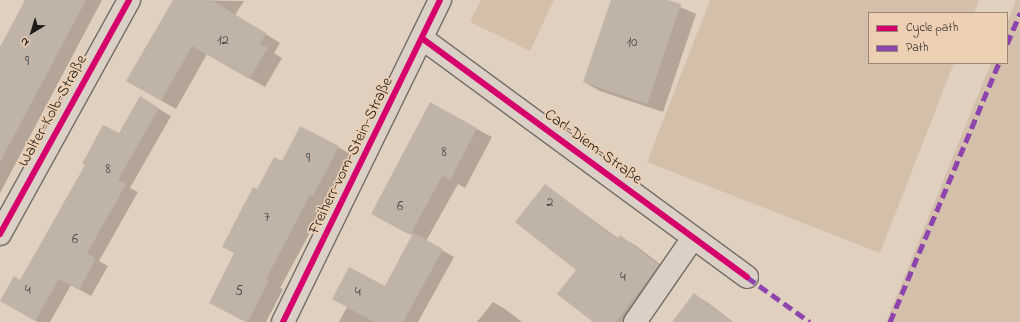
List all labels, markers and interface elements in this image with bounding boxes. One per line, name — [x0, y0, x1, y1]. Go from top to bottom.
north arrow — [12, 12, 52, 52]
legend — [868, 12, 1008, 64]
text: Cycle path — [906, 19, 958, 37]
text: N — [17, 33, 32, 50]
house number: 12 — [217, 33, 229, 49]
house number: 10 — [627, 35, 637, 51]
text: Path — [906, 39, 928, 57]
street label: Walter-Kolb-Straße — [14, 52, 92, 170]
house number: 9 — [25, 54, 29, 70]
street label: Freiherr-vom-Stein-Straße — [305, 74, 397, 238]
street label: Carl-Diem-Straße — [540, 105, 646, 189]
house number: 8 — [441, 145, 447, 161]
house number: 9 — [306, 151, 310, 167]
house number: 8 — [105, 162, 111, 178]
house number: 2 — [547, 195, 553, 211]
house number: 6 — [397, 199, 403, 215]
house number: 7 — [264, 210, 270, 226]
house number: 6 — [72, 232, 78, 248]
house number: 4 — [620, 270, 626, 286]
house number: 4 — [25, 283, 31, 299]
house number: 5 — [235, 284, 243, 300]
house number: 4 — [355, 285, 361, 301]

